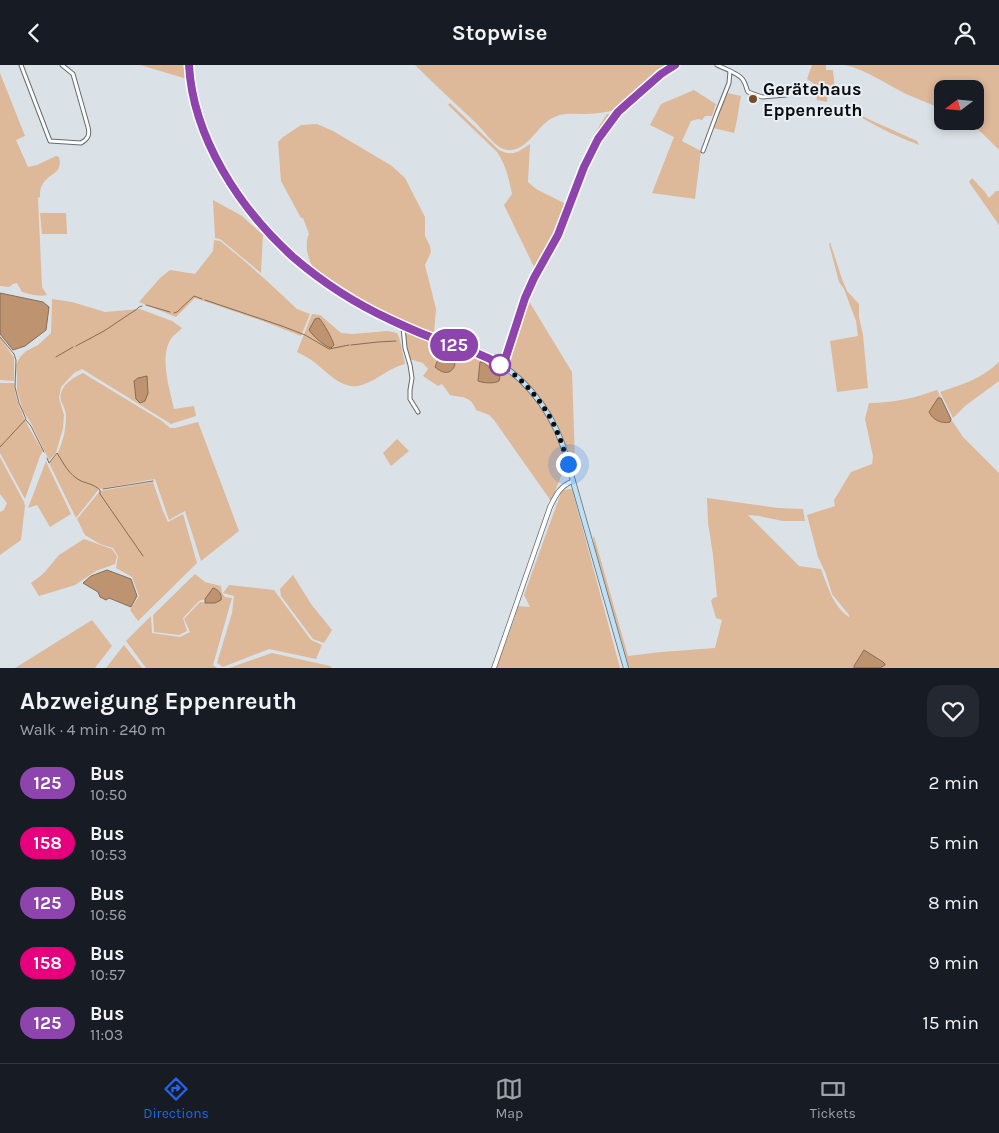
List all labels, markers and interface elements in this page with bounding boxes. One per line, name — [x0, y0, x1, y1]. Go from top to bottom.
icon: back — [20, 19, 48, 47]
icon: person — [951, 19, 979, 47]
text: Stopwise — [452, 20, 547, 46]
place label: Gerätehaus Eppenreuth — [763, 78, 862, 121]
north arrow — [934, 80, 984, 130]
map controls — [934, 80, 984, 130]
marker: Gerätehaus Eppenreuth — [747, 93, 759, 105]
line badge: 125 — [425, 329, 483, 361]
text: 125 — [440, 334, 468, 356]
unlabelled marker — [489, 354, 511, 376]
your location — [556, 452, 581, 477]
button: heart — [927, 685, 979, 737]
text: Abzweigung Eppenreuth — [20, 687, 297, 715]
text: Walk · 4 min · 240 m — [20, 720, 166, 739]
text: Bus — [90, 763, 124, 785]
text: 125 — [34, 772, 61, 794]
text: 2 min — [929, 772, 979, 794]
text: 10:50 — [90, 785, 127, 804]
text: Bus — [90, 823, 124, 845]
text: 158 — [33, 832, 62, 854]
text: 5 min — [929, 832, 979, 854]
text: 10:53 — [90, 845, 127, 864]
text: Bus — [90, 883, 124, 905]
text: 125 — [34, 892, 61, 914]
text: 8 min — [928, 892, 979, 914]
text: 10:56 — [90, 905, 127, 924]
text: Bus — [90, 943, 124, 965]
text: 158 — [33, 952, 62, 974]
text: 9 min — [929, 952, 979, 974]
text: 10:57 — [90, 965, 125, 984]
text: Bus — [90, 1003, 124, 1025]
text: 125 — [34, 1012, 61, 1034]
text: 15 min — [923, 1012, 979, 1034]
text: 11:03 — [90, 1025, 123, 1044]
tab: Directions — [143, 1075, 209, 1122]
tab: Map — [495, 1075, 523, 1122]
tab: Tickets — [810, 1075, 856, 1122]

